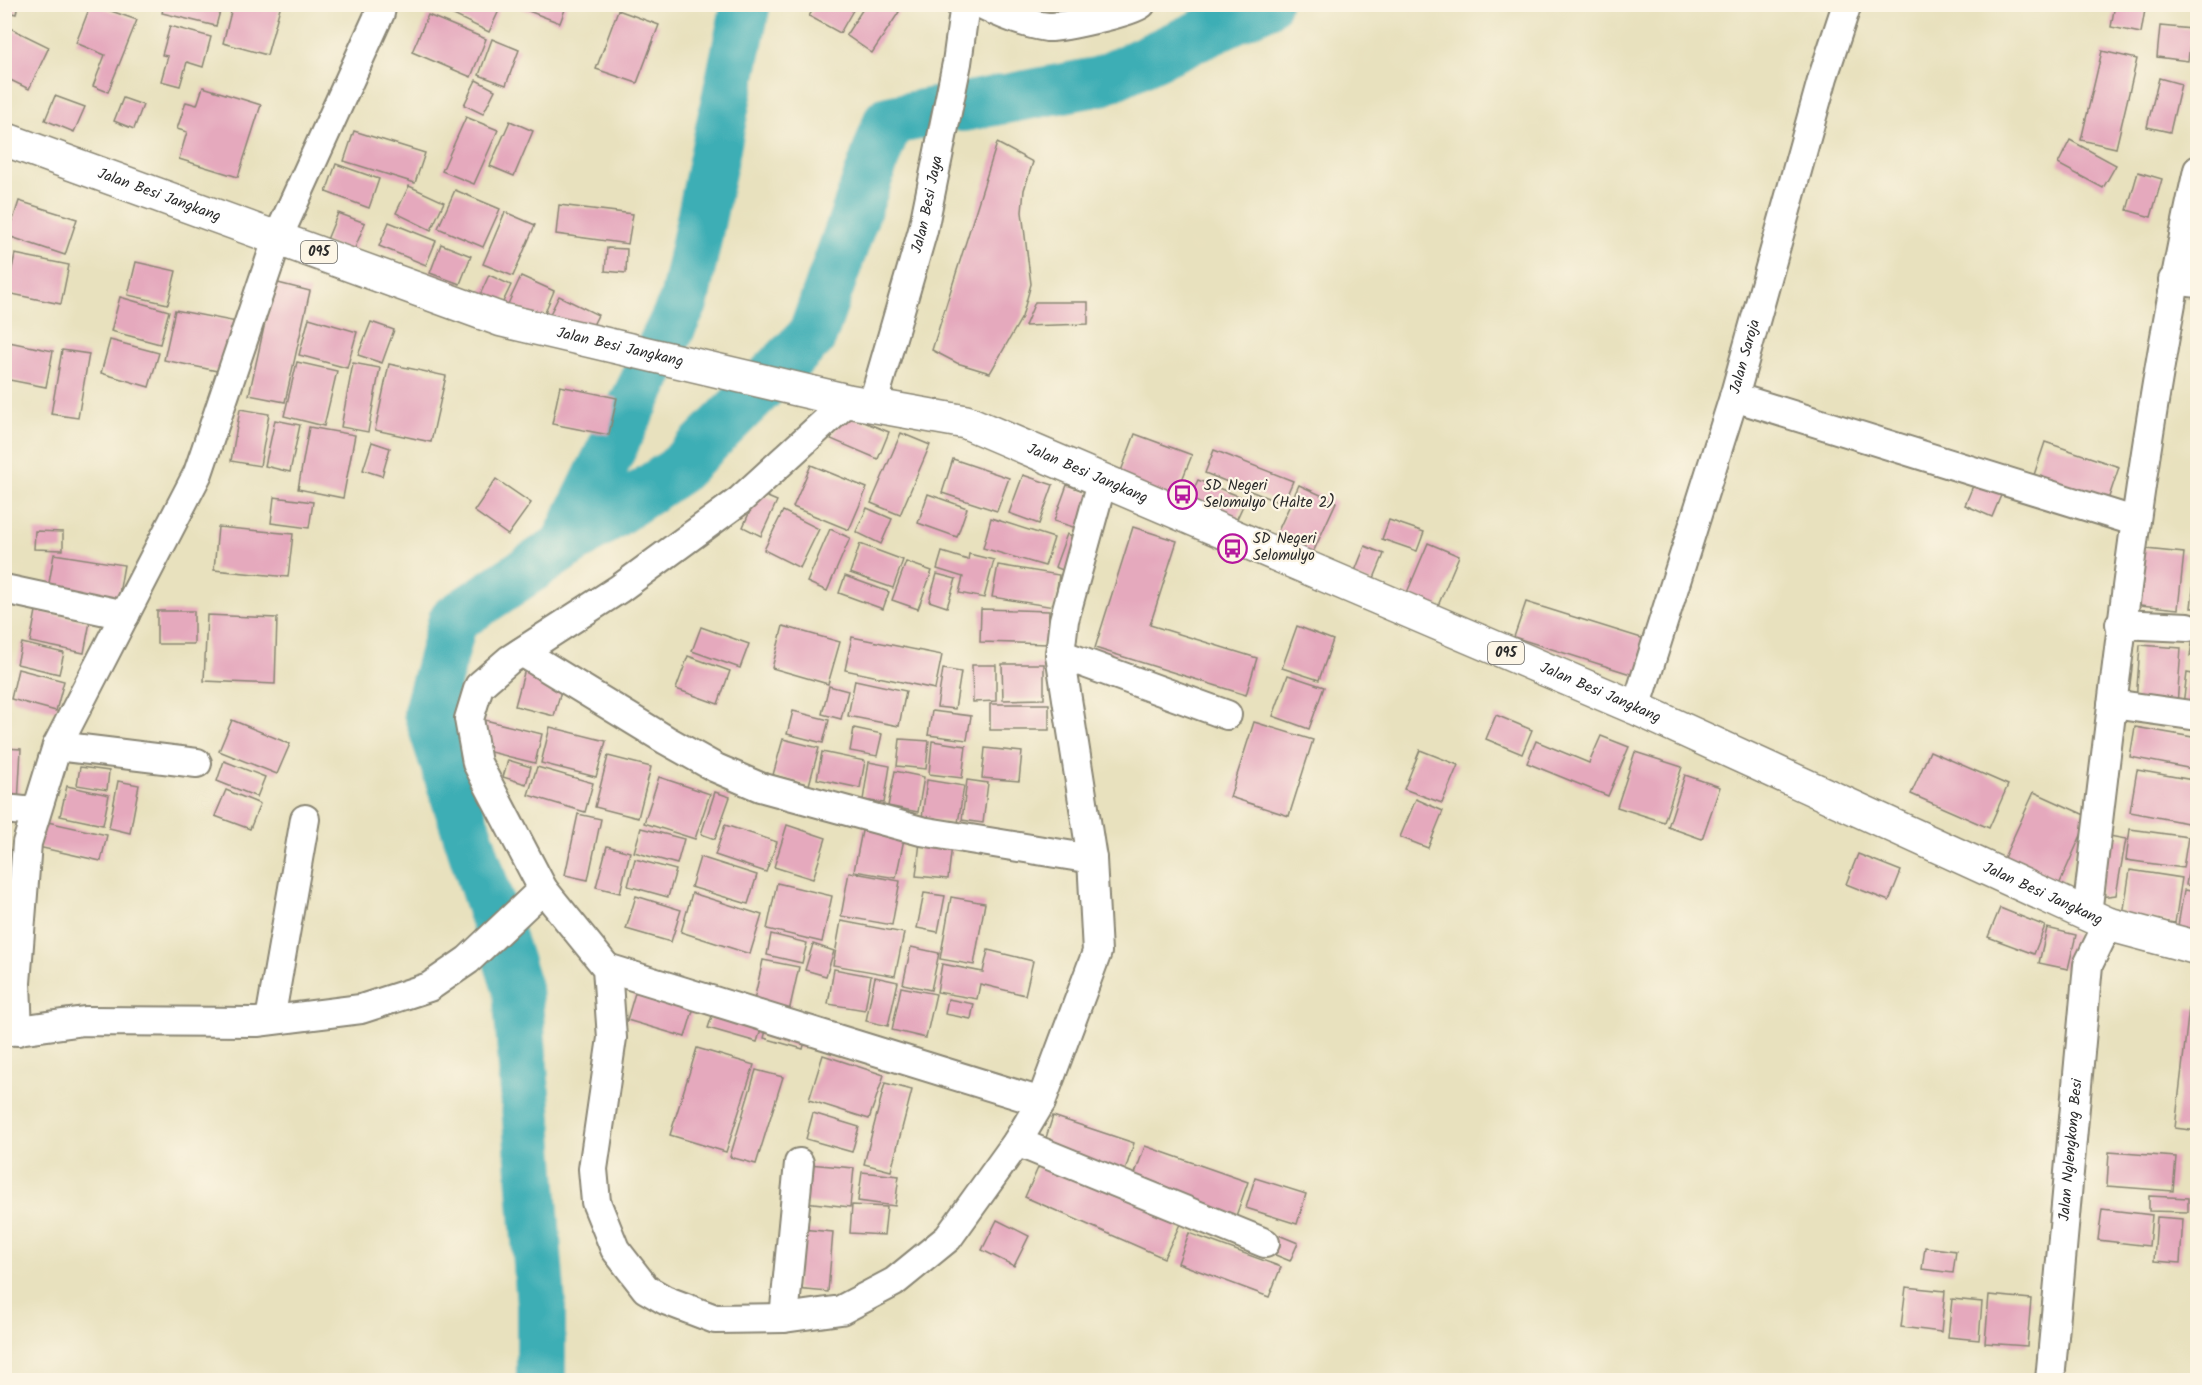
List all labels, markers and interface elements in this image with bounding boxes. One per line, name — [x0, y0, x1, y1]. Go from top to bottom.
street label: Jalan Besi Jaya — [905, 154, 950, 256]
street label: Jalan Besi Jangkang — [94, 162, 224, 229]
road number: 095 — [301, 241, 337, 263]
street label: Jalan Saroja — [1723, 317, 1767, 397]
street label: Jalan Besi Jangkang — [554, 321, 686, 374]
street label: Jalan Besi Jangkang — [1023, 437, 1152, 510]
place label: SD Negeri Selomulyo (Halte 2) — [1204, 474, 1335, 515]
bus stop icon: SD Negeri Selomulyo (Halte 2) — [1167, 479, 1199, 511]
place label: SD Negeri Selomulyo — [1253, 527, 1317, 568]
bus stop icon: SD Negeri Selomulyo — [1216, 532, 1248, 564]
road number: 095 — [1488, 642, 1524, 664]
street label: Jalan Besi Jangkang — [1536, 656, 1665, 730]
street label: Jalan Besi Jangkang — [1979, 856, 2107, 932]
street label: Jalan Nglengkong Besi — [2053, 1076, 2090, 1222]

